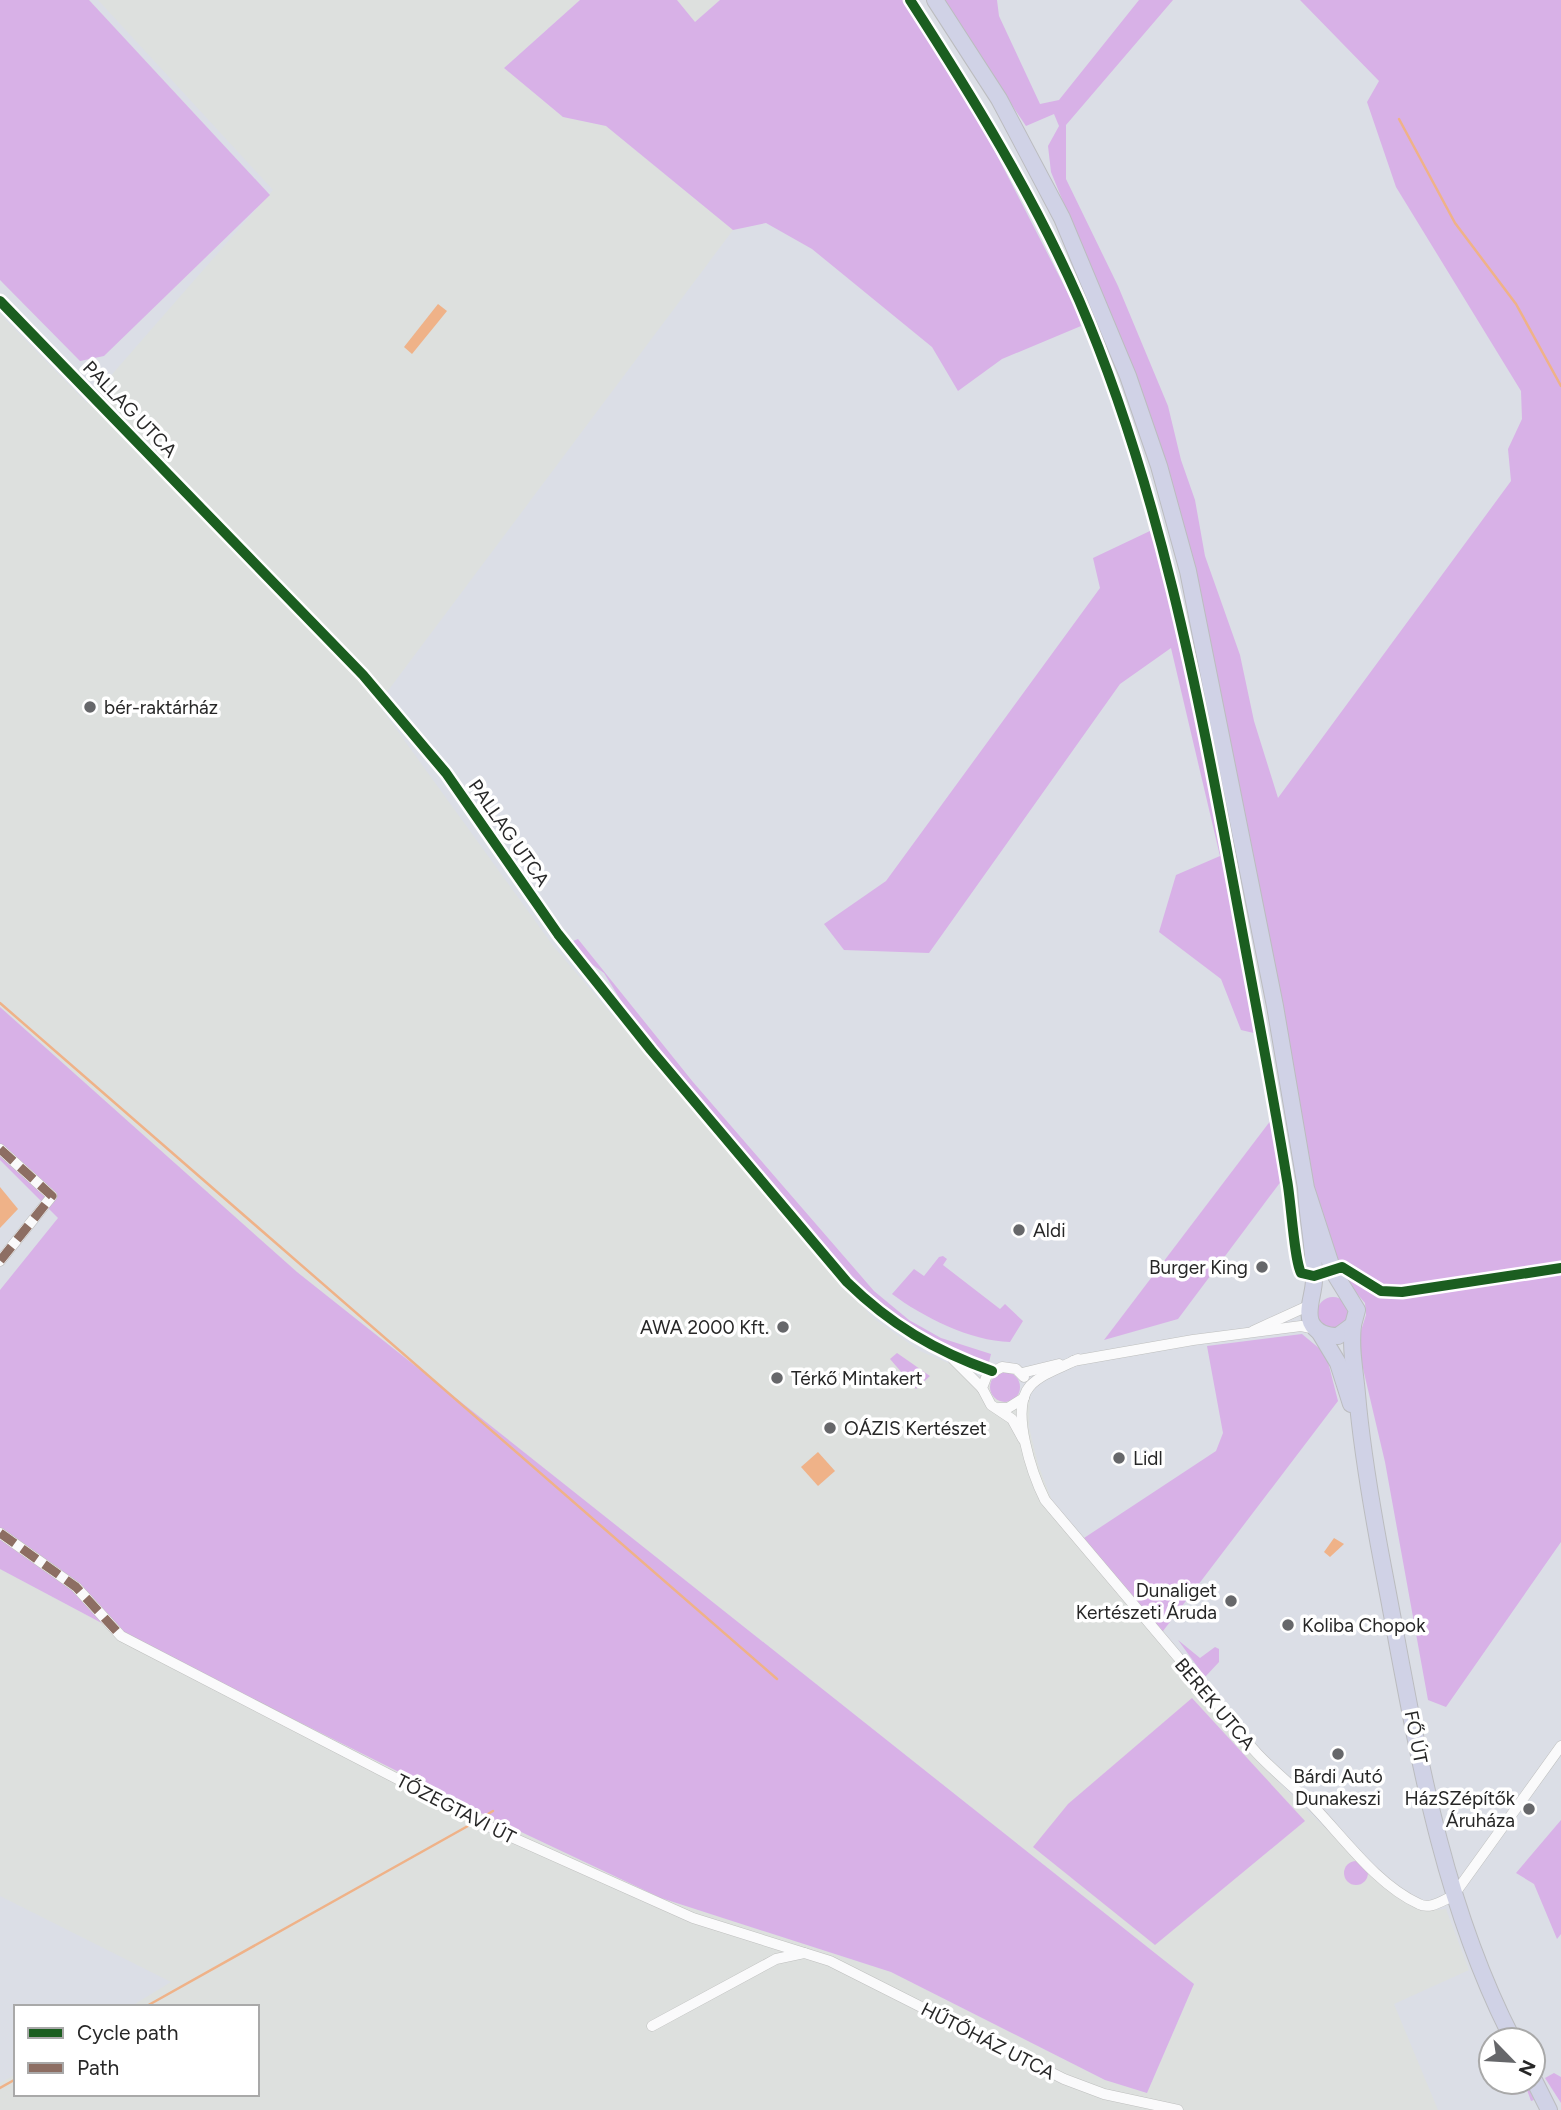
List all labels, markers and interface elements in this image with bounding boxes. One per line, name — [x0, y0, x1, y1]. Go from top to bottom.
street label: PALLAG UTCA — [78, 356, 182, 462]
place label: bér-raktárház — [104, 696, 218, 719]
marker: bér-raktárház — [82, 699, 98, 715]
street label: PALLAG UTCA — [464, 775, 554, 891]
place label: Aldi — [1033, 1219, 1066, 1242]
marker: Aldi — [1011, 1222, 1027, 1238]
place label: Burger King — [1149, 1256, 1248, 1279]
marker: Burger King — [1254, 1259, 1270, 1275]
place label: AWA 2000 Kft. — [640, 1316, 769, 1339]
marker: AWA 2000 Kft. — [775, 1319, 791, 1335]
place label: Térkő Mintakert — [791, 1367, 923, 1390]
marker: Térkő Mintakert — [769, 1370, 785, 1386]
place label: OÁZIS Kertészet — [844, 1417, 987, 1440]
marker: OÁZIS Kertészet — [822, 1420, 838, 1436]
place label: Lidl — [1133, 1447, 1163, 1470]
marker: Lidl — [1111, 1450, 1127, 1466]
place label: Dunaliget Kertészeti Áruda — [1076, 1579, 1217, 1624]
marker: Dunaliget Kertészeti Áruda — [1223, 1593, 1239, 1609]
place label: Koliba Chopok — [1302, 1614, 1426, 1637]
marker: Koliba Chopok — [1280, 1617, 1296, 1633]
street label: BEREK UTCA — [1170, 1653, 1260, 1755]
street label: FŐ ÚT — [1400, 1709, 1432, 1766]
marker: Bárdi Autó Dunakeszi — [1330, 1746, 1346, 1762]
place label: Bárdi Autó Dunakeszi — [1293, 1765, 1383, 1810]
street label: TŐZEGTAVI ÚT — [392, 1769, 520, 1849]
place label: HázSZépítők Áruháza — [1404, 1787, 1516, 1832]
marker: HázSZépítők Áruháza — [1521, 1801, 1537, 1817]
street label: HŰTŐHÁZ UTCA — [917, 1997, 1059, 2085]
legend — [14, 2005, 259, 2096]
text: Cycle path — [77, 2020, 178, 2045]
north arrow — [1477, 2026, 1547, 2096]
text: Path — [77, 2055, 119, 2080]
text: N — [1513, 2056, 1540, 2079]

